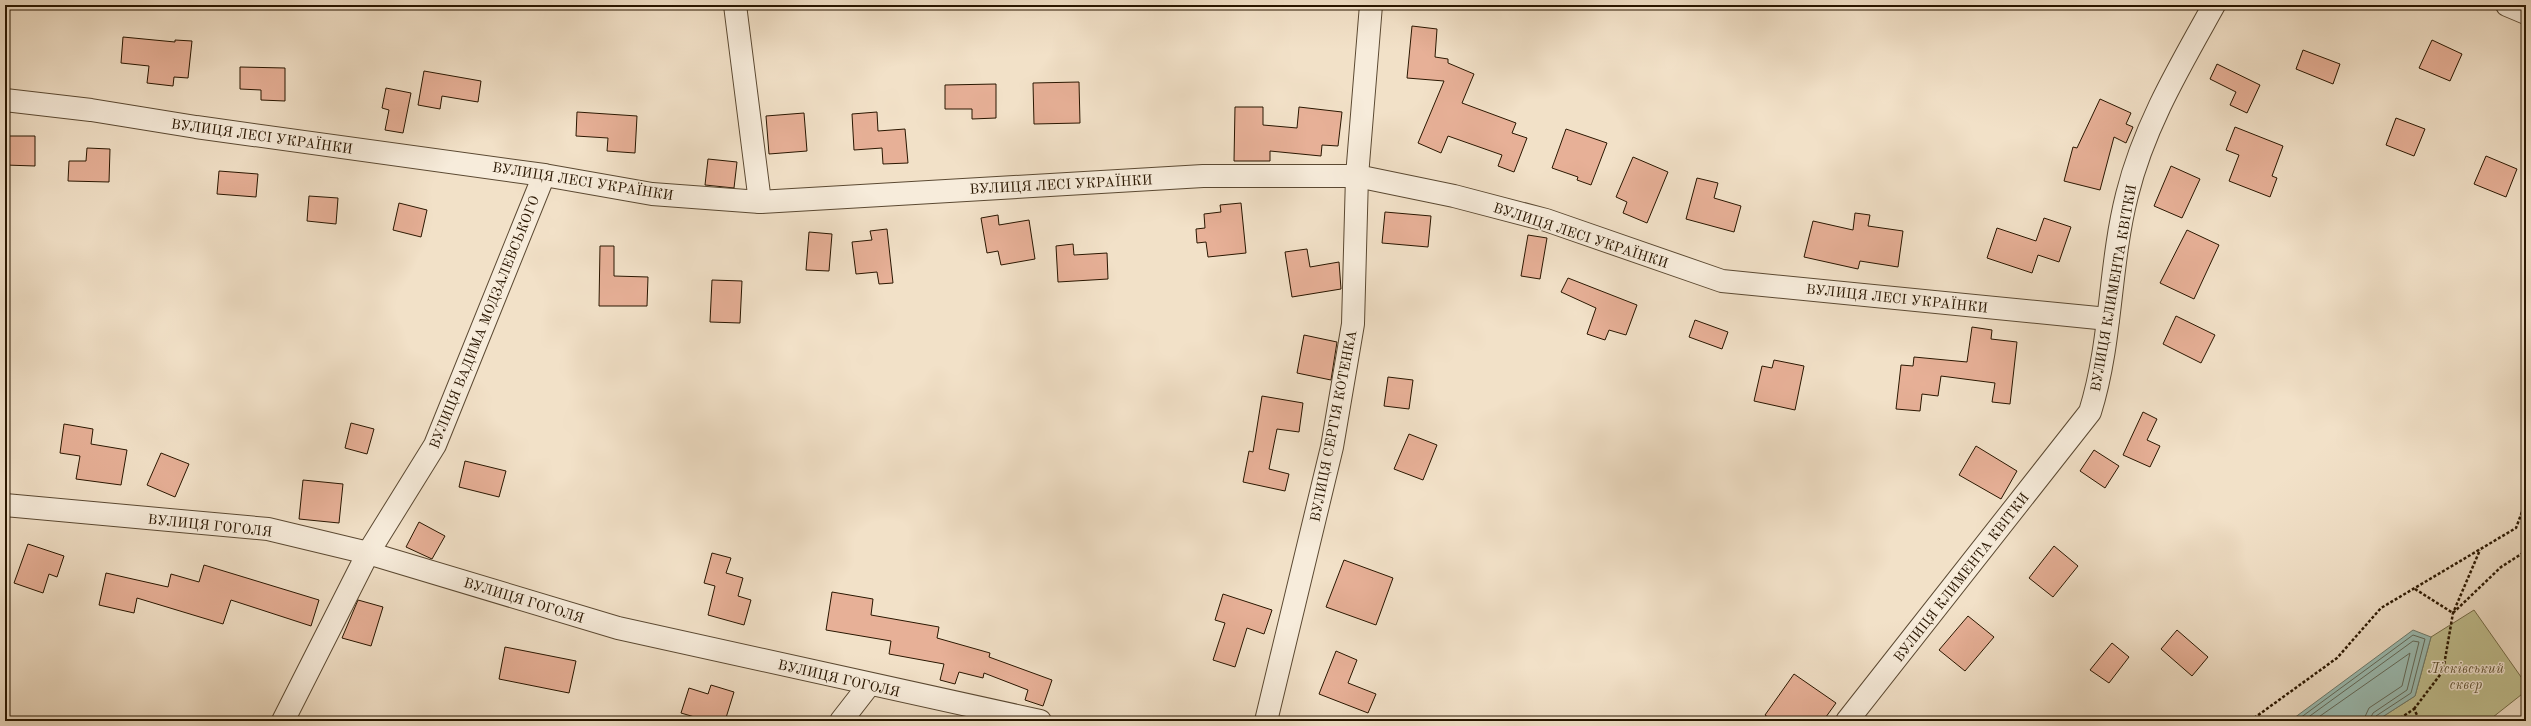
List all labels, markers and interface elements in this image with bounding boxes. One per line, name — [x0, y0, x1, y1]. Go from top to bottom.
street label: ВУЛИЦЯ ЛЕСІ УКРАЇНКИ — [170, 114, 354, 157]
street label: ВУЛИЦЯ ЛЕСІ УКРАЇНКИ — [491, 158, 675, 203]
street label: ВУЛИЦЯ ЛЕСІ УКРАЇНКИ — [969, 170, 1153, 197]
street label: ВУЛИЦЯ КЛИМЕНТА КВІТКИ — [2089, 183, 2139, 393]
street label: ВУЛИЦЯ ВАДИМА МОДЗАЛЕВСЬКОГО — [428, 194, 542, 451]
street label: ВУЛИЦЯ ЛЕСІ УКРАЇНКИ — [1491, 198, 1671, 271]
street label: ВУЛИЦЯ ЛЕСІ УКРАЇНКИ — [1805, 279, 1989, 316]
street label: ВУЛИЦЯ СЕРГІЯ КОТЕНКА — [1309, 329, 1359, 523]
street label: ВУЛИЦЯ КЛИМЕНТА КВІТКИ — [1892, 490, 2032, 665]
street label: ВУЛИЦЯ ГОГОЛЯ — [147, 513, 273, 539]
street label: ВУЛИЦЯ ГОГОЛЯ — [462, 576, 585, 626]
street label: ВУЛИЦЯ ГОГОЛЯ — [776, 658, 901, 700]
park label: Лісківський сквер — [2428, 662, 2504, 693]

